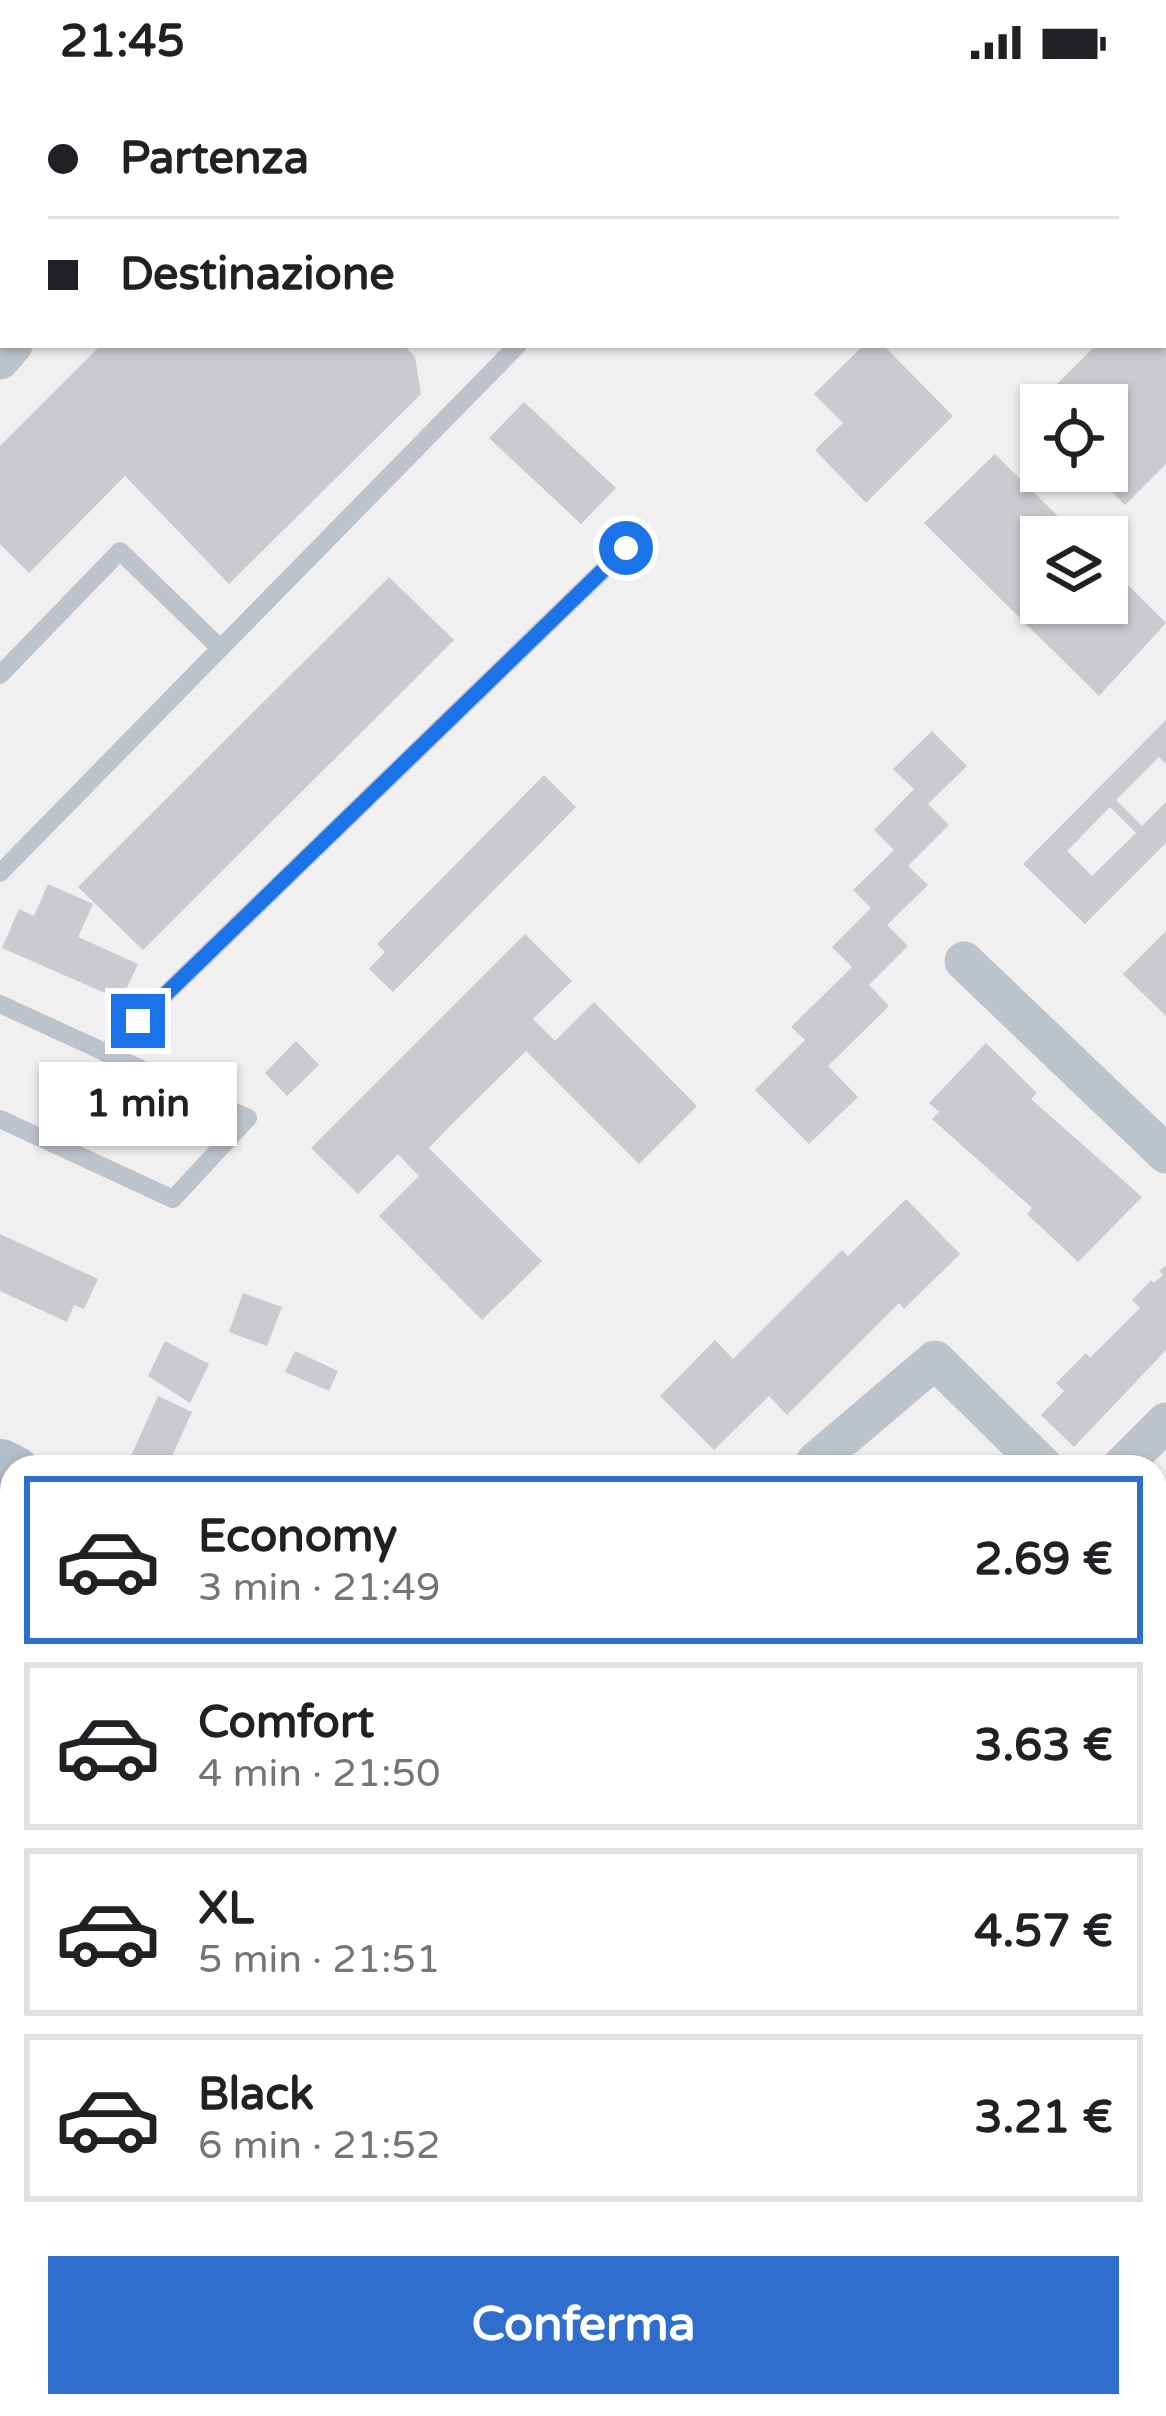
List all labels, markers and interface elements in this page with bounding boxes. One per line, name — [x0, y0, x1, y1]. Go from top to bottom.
text: 21:45 — [60, 15, 185, 69]
text: Partenza — [120, 132, 309, 186]
text: Destinazione — [120, 248, 395, 302]
map controls — [1020, 384, 1128, 624]
button: locate — [1020, 384, 1128, 492]
button: layers — [1020, 516, 1128, 624]
route start — [599, 521, 653, 575]
route end — [111, 994, 165, 1048]
callout: 1 min — [39, 1063, 237, 1147]
text: 1 min — [86, 1080, 190, 1127]
icon: car — [54, 1506, 162, 1614]
text: Economy — [198, 1510, 397, 1564]
text: 2.69 € — [974, 1533, 1113, 1587]
text: 3 min · 21:49 — [198, 1564, 440, 1611]
icon: car — [54, 1692, 162, 1800]
text: Comfort — [198, 1696, 374, 1750]
text: 3.63 € — [974, 1719, 1113, 1773]
text: 4 min · 21:50 — [198, 1750, 440, 1797]
icon: car — [54, 1878, 162, 1986]
text: XL — [198, 1882, 254, 1936]
text: 4.57 € — [974, 1905, 1113, 1959]
text: 5 min · 21:51 — [198, 1936, 440, 1983]
icon: car — [54, 2064, 162, 2172]
text: Black — [198, 2068, 314, 2122]
text: 3.21 € — [974, 2091, 1113, 2145]
text: 6 min · 21:52 — [198, 2122, 440, 2169]
button: Conferma — [48, 2256, 1119, 2394]

